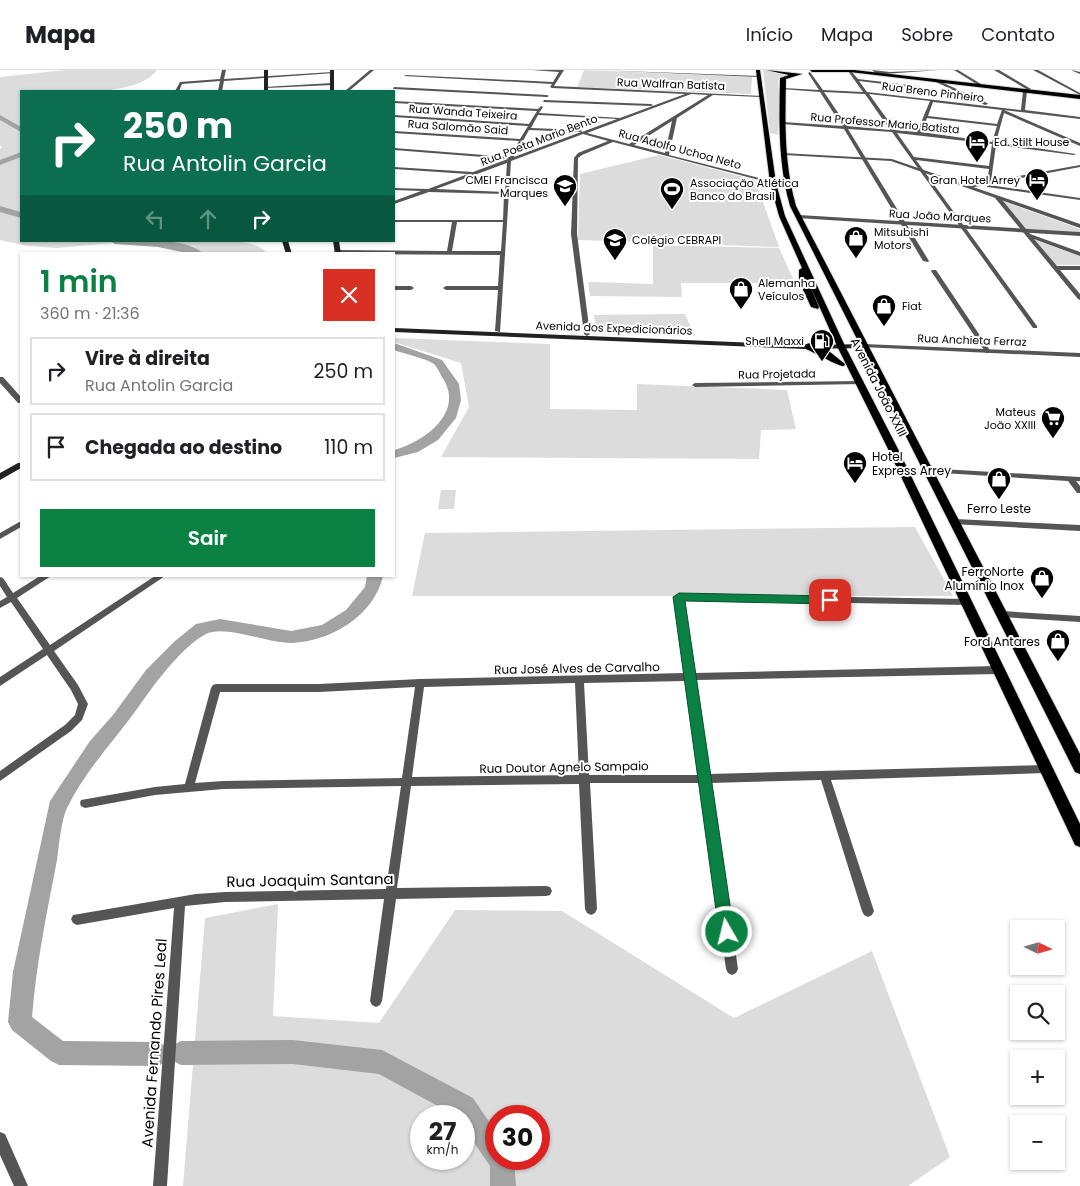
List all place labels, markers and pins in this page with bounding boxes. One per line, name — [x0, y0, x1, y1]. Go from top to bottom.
hotel icon: Ed. Stilt House — [964, 129, 990, 163]
place label: Ed. Stilt House — [994, 134, 1070, 150]
hotel icon: Gran Hotel Arrey — [1024, 167, 1050, 201]
place label: CMEI Francisca Marques — [465, 172, 548, 201]
place label: Gran Hotel Arrey — [930, 172, 1021, 188]
school or university icon: CMEI Francisca Marques — [552, 173, 578, 207]
place label: Associação Atlética Banco do Brasil — [690, 175, 799, 204]
sports icon: Associação Atlética Banco do Brasil — [659, 176, 685, 210]
place label: Mitsubishi Motors — [874, 224, 929, 253]
shop icon: Mitsubishi Motors — [843, 225, 869, 259]
school or university icon: Colégio CEBRAPI — [602, 227, 628, 261]
place label: Colégio CEBRAPI — [632, 232, 721, 248]
place label: Alemanha Veículos — [758, 275, 815, 304]
shop icon: Alemanha Veículos — [728, 276, 754, 310]
shop icon: Fiat — [871, 293, 897, 327]
place label: Fiat — [902, 298, 922, 314]
fuel station icon: Shell Maxxi — [809, 328, 835, 362]
place label: Shell Maxxi — [745, 333, 804, 349]
place label: Mateus João XXIII — [984, 404, 1036, 433]
supermarket icon: Mateus João XXIII — [1040, 405, 1066, 439]
place label: Hotel Express Arrey — [872, 448, 951, 479]
hotel icon: Hotel Express Arrey — [842, 450, 868, 484]
shop icon: Ferro Leste — [986, 466, 1012, 500]
place label: Ferro Leste — [967, 500, 1031, 517]
place label: FerroNorte Alumínio Inox — [944, 563, 1024, 594]
shop icon: FerroNorte Alumínio Inox — [1029, 565, 1055, 599]
pin — [809, 579, 851, 621]
shop icon: Ford Antares — [1045, 628, 1071, 662]
place label: Ford Antares — [964, 633, 1040, 650]

